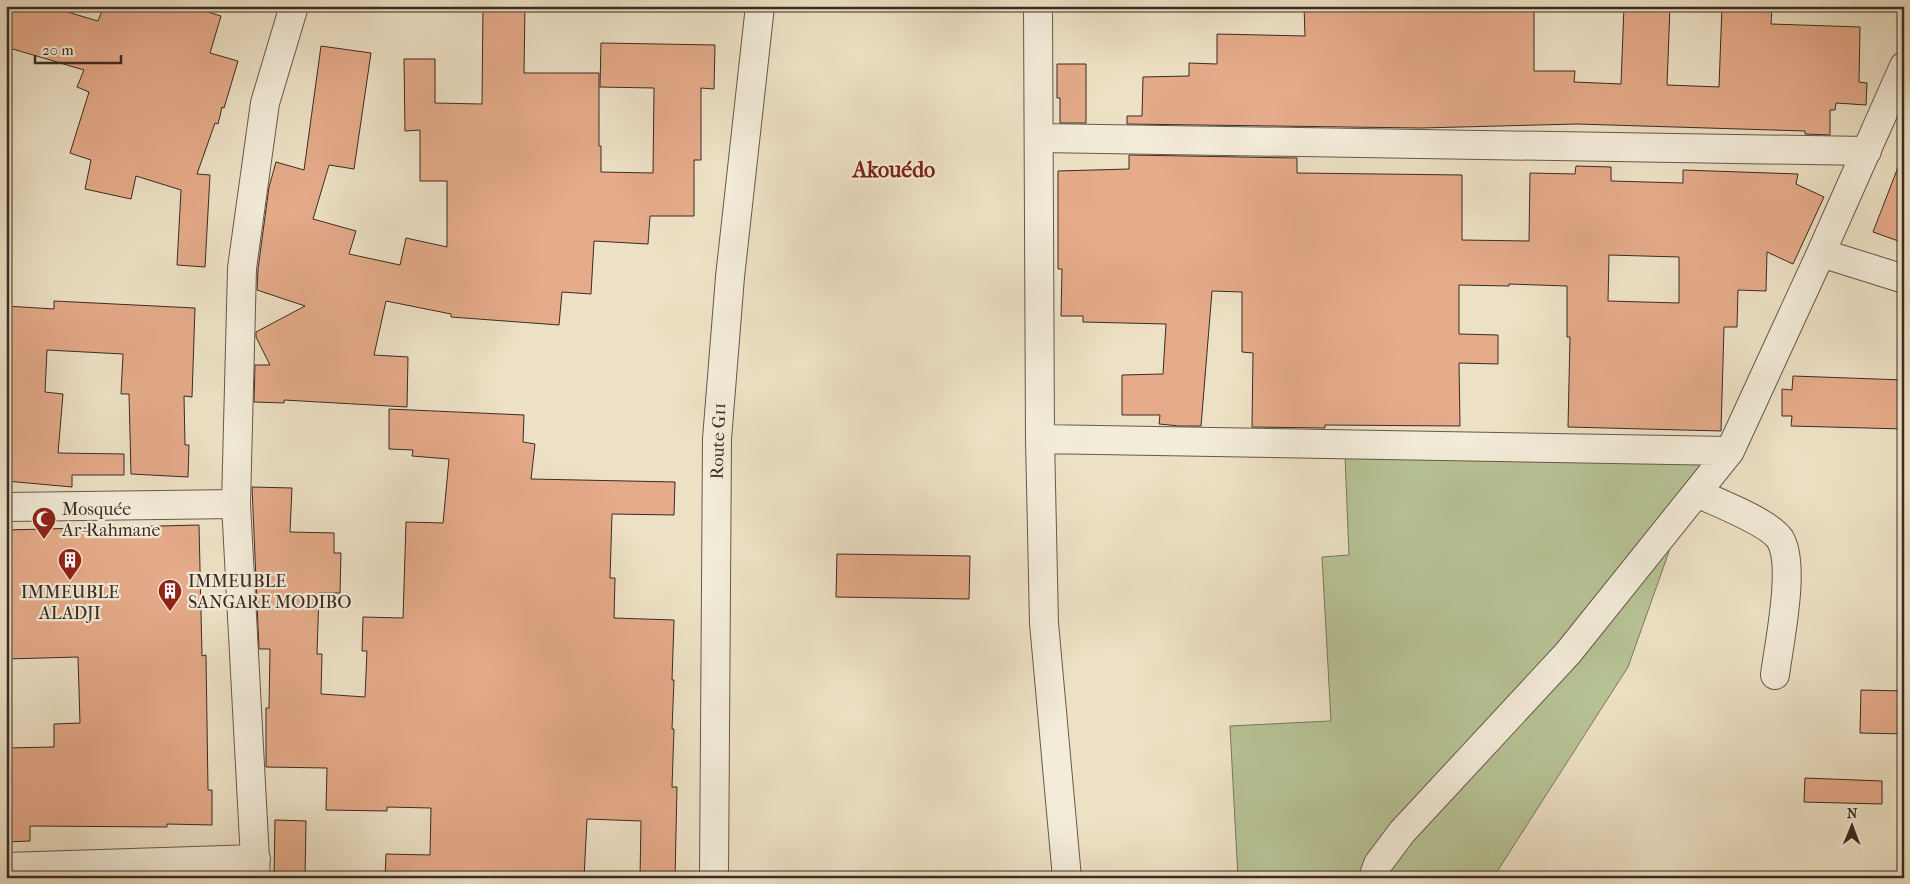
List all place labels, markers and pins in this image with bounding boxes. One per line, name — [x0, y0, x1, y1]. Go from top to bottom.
place label: Mosquée Ar-Rahmane — [61, 499, 160, 541]
mosque icon: Mosquée Ar-Rahmane — [31, 506, 57, 540]
building icon: IMMEUBLE ALADJI — [57, 547, 83, 581]
place label: IMMEUBLE SANGARE MODIBO — [188, 571, 352, 613]
building icon: IMMEUBLE SANGARE MODIBO — [157, 578, 183, 612]
place label: IMMEUBLE ALADJI — [21, 582, 119, 624]

